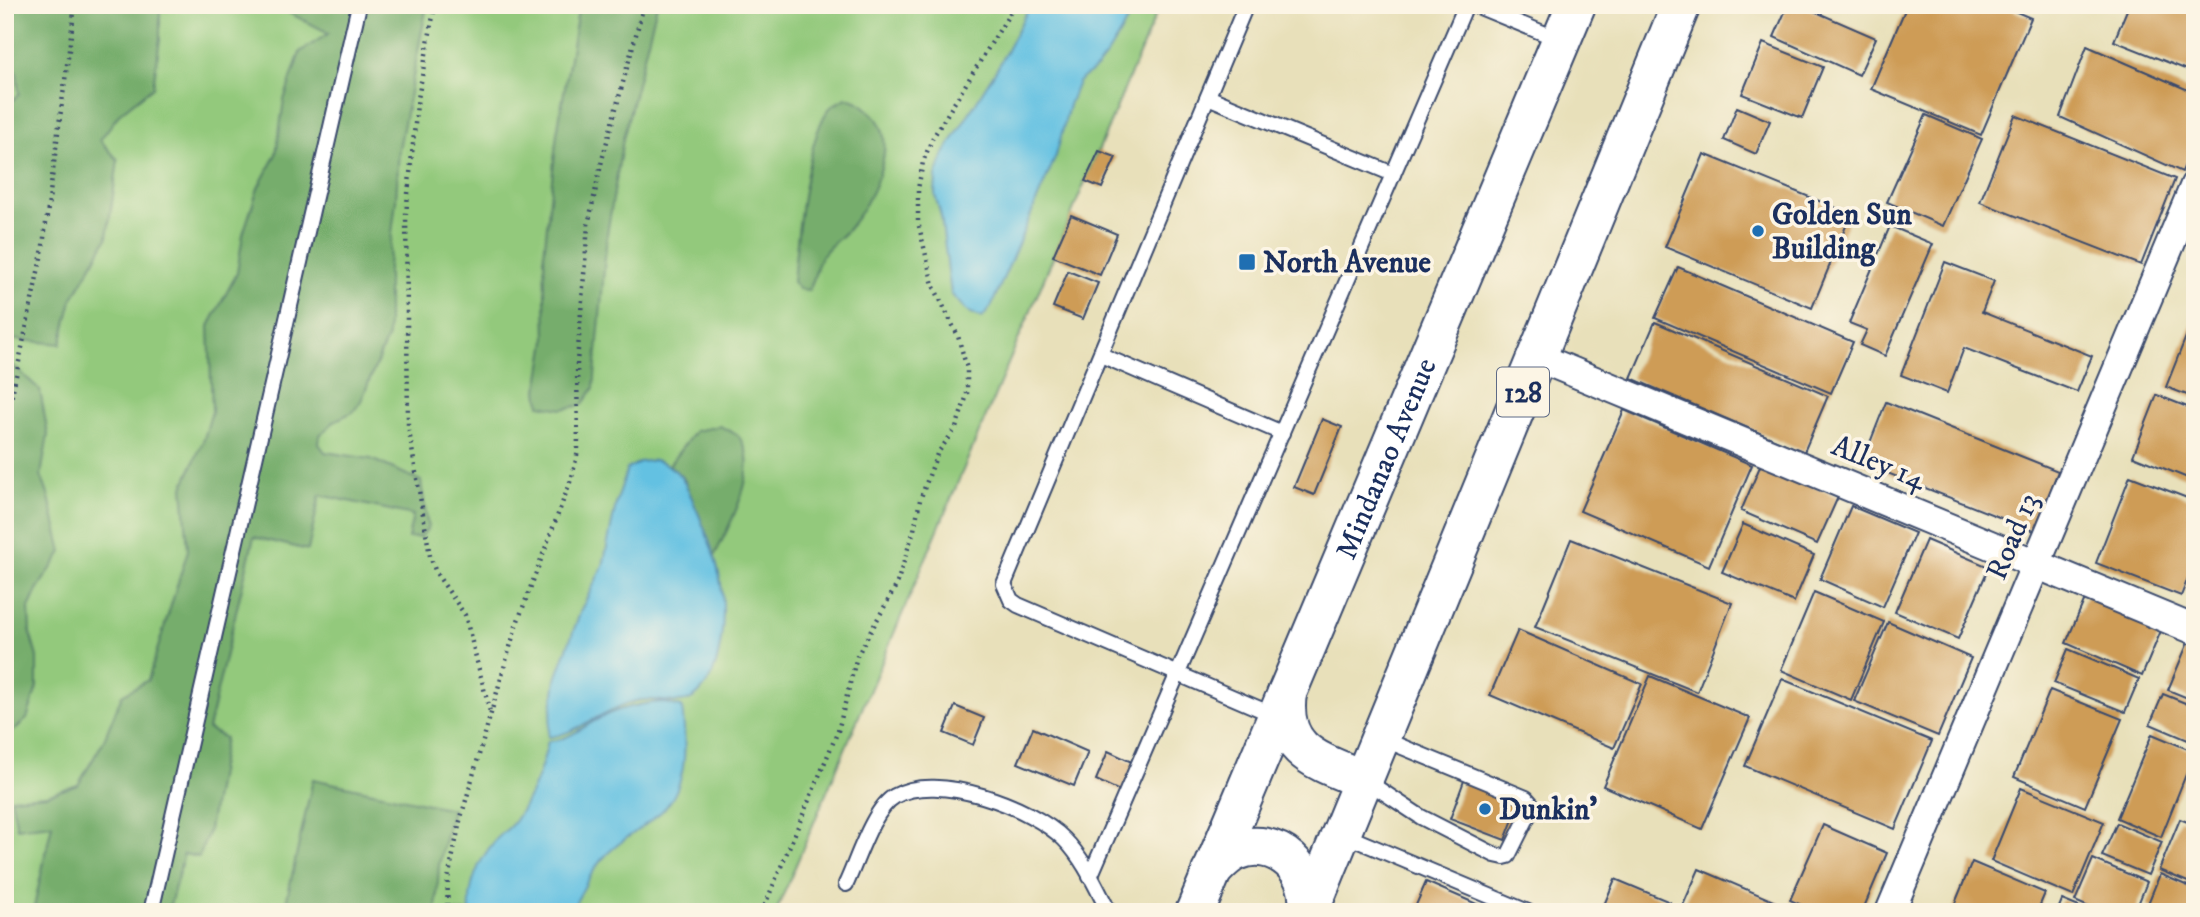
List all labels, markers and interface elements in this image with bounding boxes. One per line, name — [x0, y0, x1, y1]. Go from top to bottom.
place label: Golden Sun Building — [1772, 197, 1912, 268]
marker: Golden Sun Building — [1750, 223, 1766, 239]
place label: North Avenue — [1263, 245, 1432, 282]
marker: North Avenue — [1237, 252, 1257, 272]
street label: Mindanao Avenue — [1328, 353, 1446, 565]
road number: 128 — [1497, 368, 1549, 416]
street label: Alley 14 — [1826, 428, 1932, 499]
street label: Road 13 — [1979, 488, 2048, 586]
place label: Dunkin' — [1499, 792, 1598, 829]
marker: Dunkin' — [1477, 801, 1493, 817]

